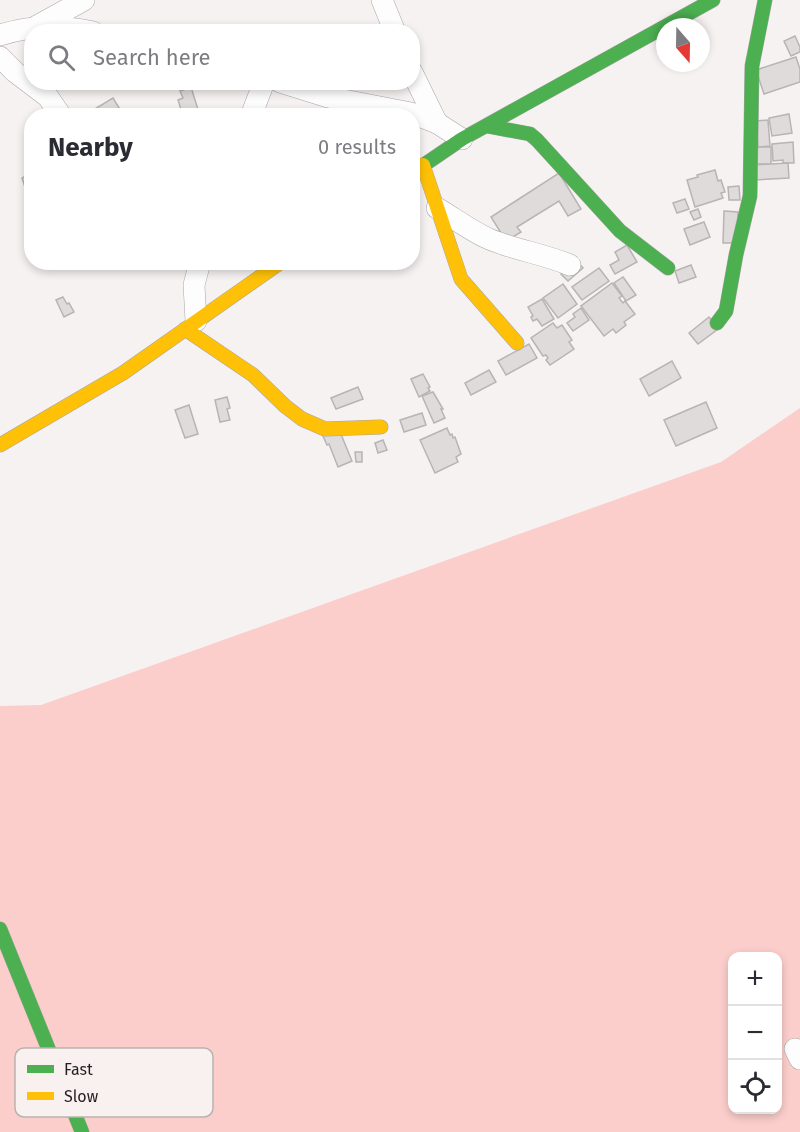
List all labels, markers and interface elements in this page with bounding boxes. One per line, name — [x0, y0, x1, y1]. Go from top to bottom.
north arrow — [656, 18, 710, 72]
search box — [24, 24, 420, 90]
icon: search — [45, 41, 78, 74]
text: Search here — [93, 44, 211, 71]
text: Nearby — [48, 132, 133, 163]
text: 0 results — [318, 135, 396, 159]
map controls — [728, 952, 782, 1114]
button: + — [728, 952, 782, 1006]
button: − — [728, 1006, 782, 1060]
legend — [15, 1048, 213, 1117]
text: Fast — [64, 1060, 93, 1079]
button: locate — [728, 1060, 782, 1114]
text: Slow — [64, 1087, 99, 1106]

